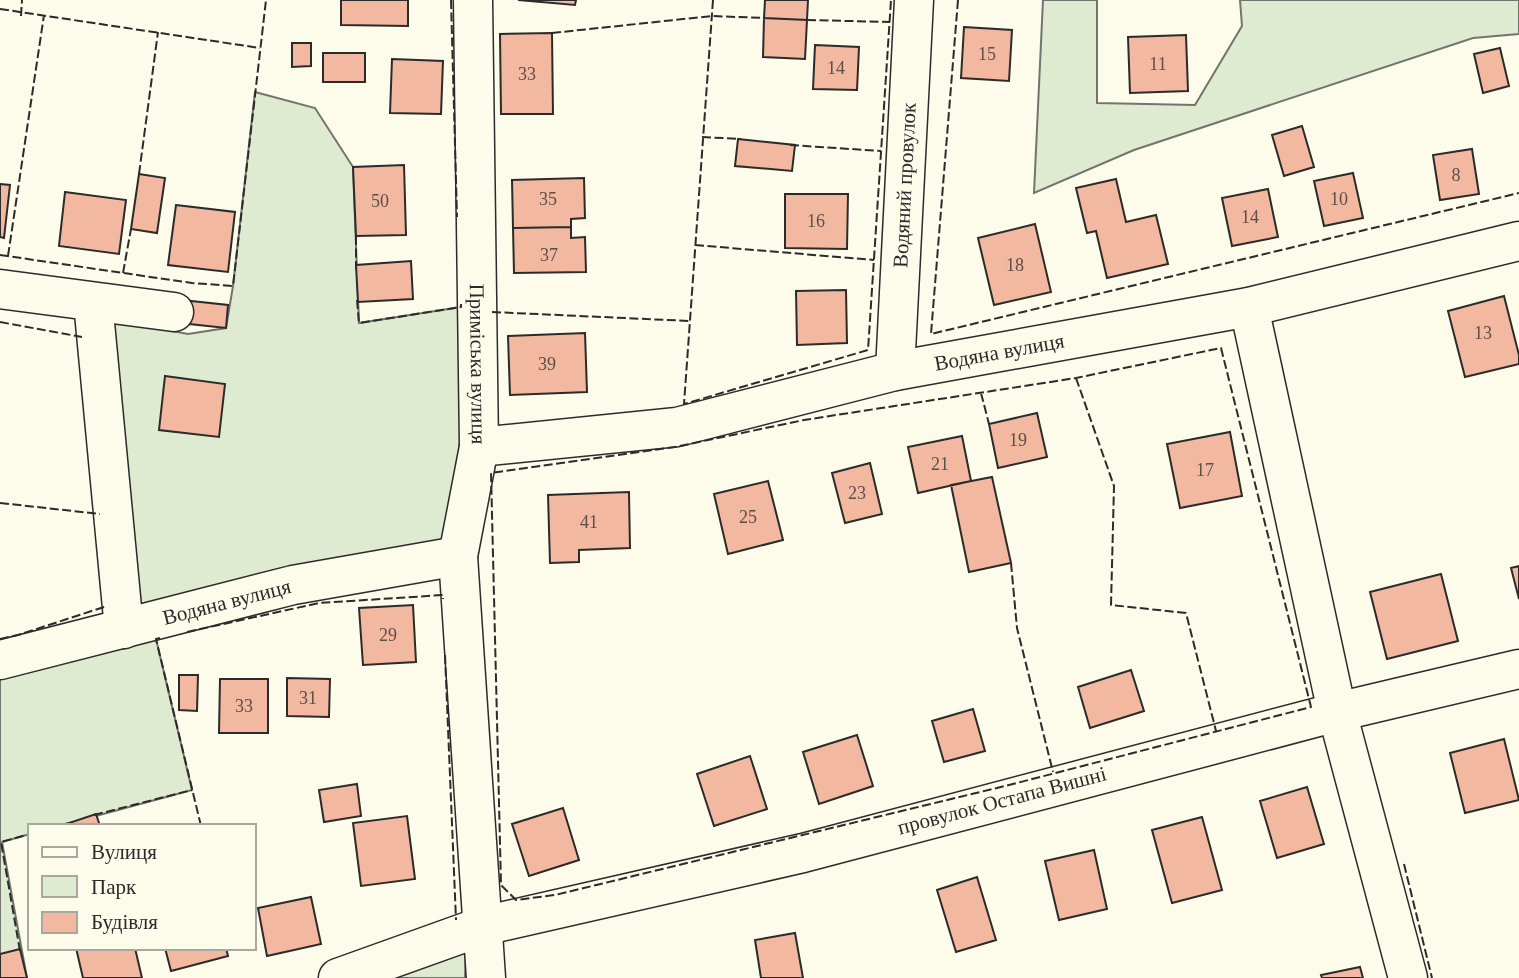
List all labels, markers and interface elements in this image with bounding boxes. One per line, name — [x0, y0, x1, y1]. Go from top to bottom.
house number: 15 — [978, 44, 996, 64]
house number: 11 — [1149, 54, 1167, 74]
house number: 14 — [827, 58, 845, 78]
house number: 33 — [518, 64, 536, 84]
street label: Водяний провулок — [888, 101, 921, 268]
house number: 8 — [1452, 165, 1461, 185]
house number: 35 — [539, 189, 557, 209]
house number: 10 — [1330, 189, 1348, 209]
house number: 50 — [371, 191, 389, 211]
house number: 14 — [1241, 207, 1259, 227]
house number: 16 — [807, 211, 825, 231]
house number: 37 — [540, 245, 558, 265]
house number: 18 — [1006, 255, 1024, 275]
street label: Приміська вулиця — [465, 283, 491, 445]
house number: 13 — [1474, 323, 1492, 343]
street label: Водяна вулиця — [932, 329, 1066, 376]
house number: 39 — [538, 354, 556, 374]
house number: 19 — [1009, 430, 1027, 450]
house number: 21 — [931, 454, 949, 474]
house number: 17 — [1196, 460, 1214, 480]
house number: 23 — [848, 483, 866, 503]
house number: 25 — [739, 507, 757, 527]
house number: 41 — [580, 512, 598, 532]
street label: Водяна вулиця — [160, 574, 294, 630]
house number: 29 — [379, 625, 397, 645]
house number: 31 — [299, 688, 317, 708]
house number: 33 — [235, 696, 253, 716]
street label: провулок Остапа Вишні — [895, 761, 1109, 839]
legend — [28, 824, 256, 950]
text: Вулиця — [91, 840, 157, 864]
text: Парк — [91, 875, 137, 899]
text: Будівля — [91, 910, 158, 934]

